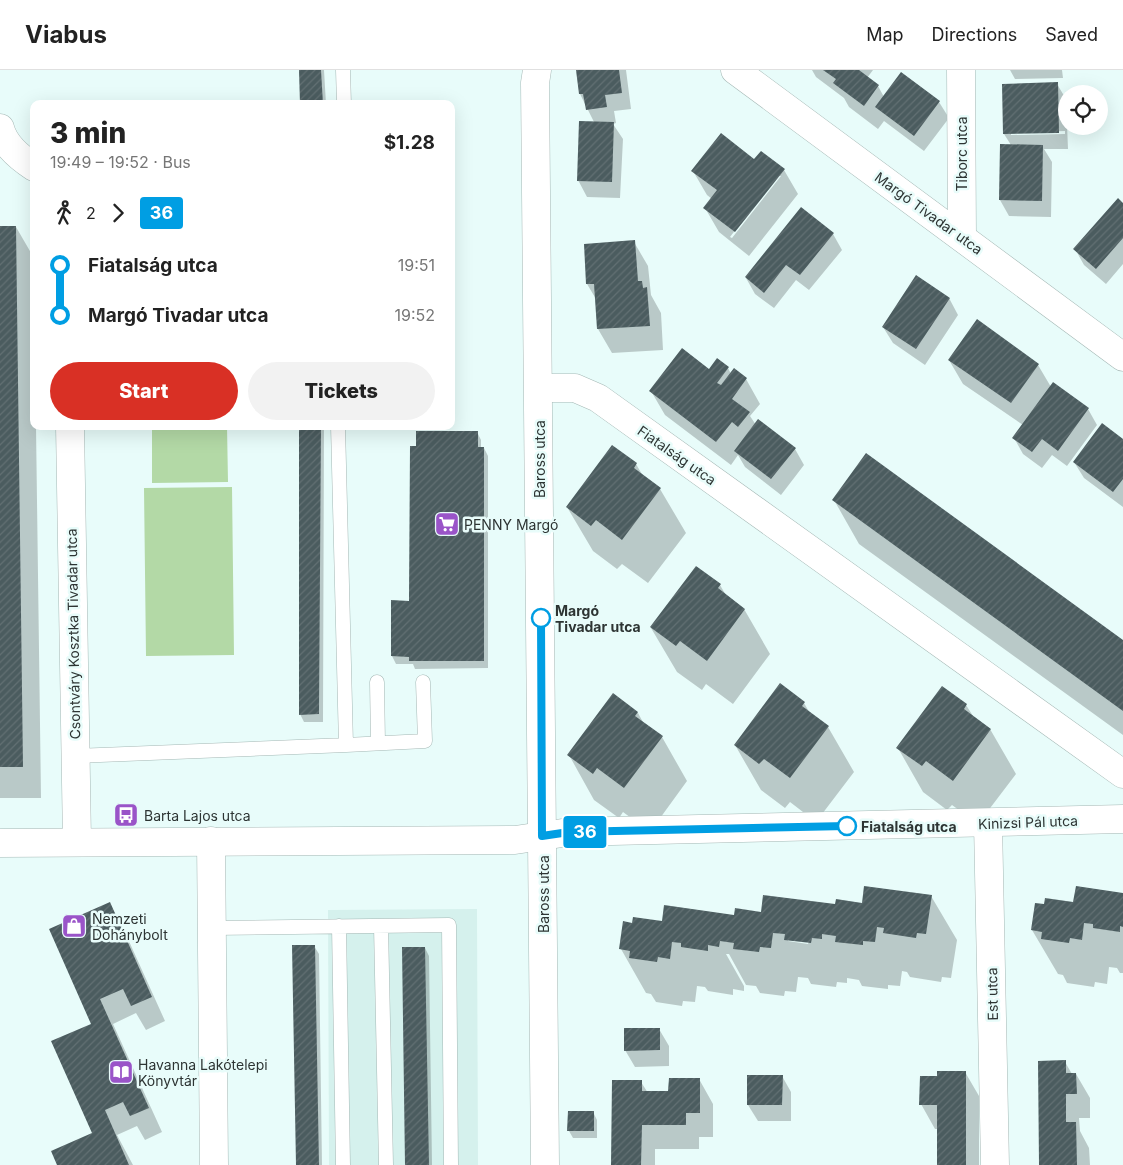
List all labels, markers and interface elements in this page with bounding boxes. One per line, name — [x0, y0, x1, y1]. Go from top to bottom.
text: Viabus — [25, 20, 107, 49]
text: Map — [866, 24, 904, 45]
text: Directions — [932, 24, 1017, 45]
text: Saved — [1045, 24, 1098, 45]
map controls — [1058, 85, 1108, 135]
button: locate — [1058, 85, 1108, 135]
text: 3 min — [50, 116, 126, 150]
street label: Tiborc utca — [953, 116, 970, 192]
text: $1.28 — [384, 131, 435, 154]
text: 19:49 – 19:52 · Bus — [50, 152, 191, 172]
street label: Margó Tivadar utca — [872, 168, 986, 258]
icon: walk — [50, 199, 78, 227]
icon: forward — [104, 199, 132, 227]
text: 36 — [150, 202, 173, 223]
text: 2 — [86, 203, 96, 223]
text: Fiatalság utca — [88, 254, 218, 277]
text: 19:51 — [398, 255, 435, 275]
text: Margó Tivadar utca — [88, 304, 268, 327]
text: 19:52 — [394, 305, 435, 325]
button: Start — [50, 362, 238, 420]
button: Tickets — [248, 362, 435, 420]
street label: Baross utca — [531, 420, 548, 498]
street label: Fiatalság utca — [634, 422, 720, 488]
supermarket icon: PENNY Margó — [434, 511, 460, 537]
place label: PENNY Margó — [464, 516, 558, 533]
street label: Csontváry Kosztka Tivadar utca — [63, 528, 83, 740]
place label: Margó Tivadar utca — [555, 602, 641, 635]
marker: Margó Tivadar utca — [531, 608, 551, 628]
bus stop icon: Barta Lajos utca — [113, 802, 139, 828]
place label: Barta Lajos utca — [144, 807, 251, 824]
street label: Kinizsi Pál utca — [978, 812, 1078, 832]
line badge: 36 — [562, 816, 608, 848]
marker: Fiatalság utca — [837, 816, 857, 836]
place label: Fiatalság utca — [861, 818, 957, 835]
text: 36 — [573, 821, 597, 842]
street label: Baross utca — [535, 855, 552, 933]
place label: Nemzeti Dohánybolt — [92, 910, 168, 943]
shop icon: Nemzeti Dohánybolt — [61, 913, 87, 939]
street label: Est utca — [983, 967, 1001, 1021]
place label: Havanna Lakótelepi Könyvtár — [138, 1056, 268, 1089]
library icon: Havanna Lakótelepi Könyvtár — [108, 1059, 134, 1085]

